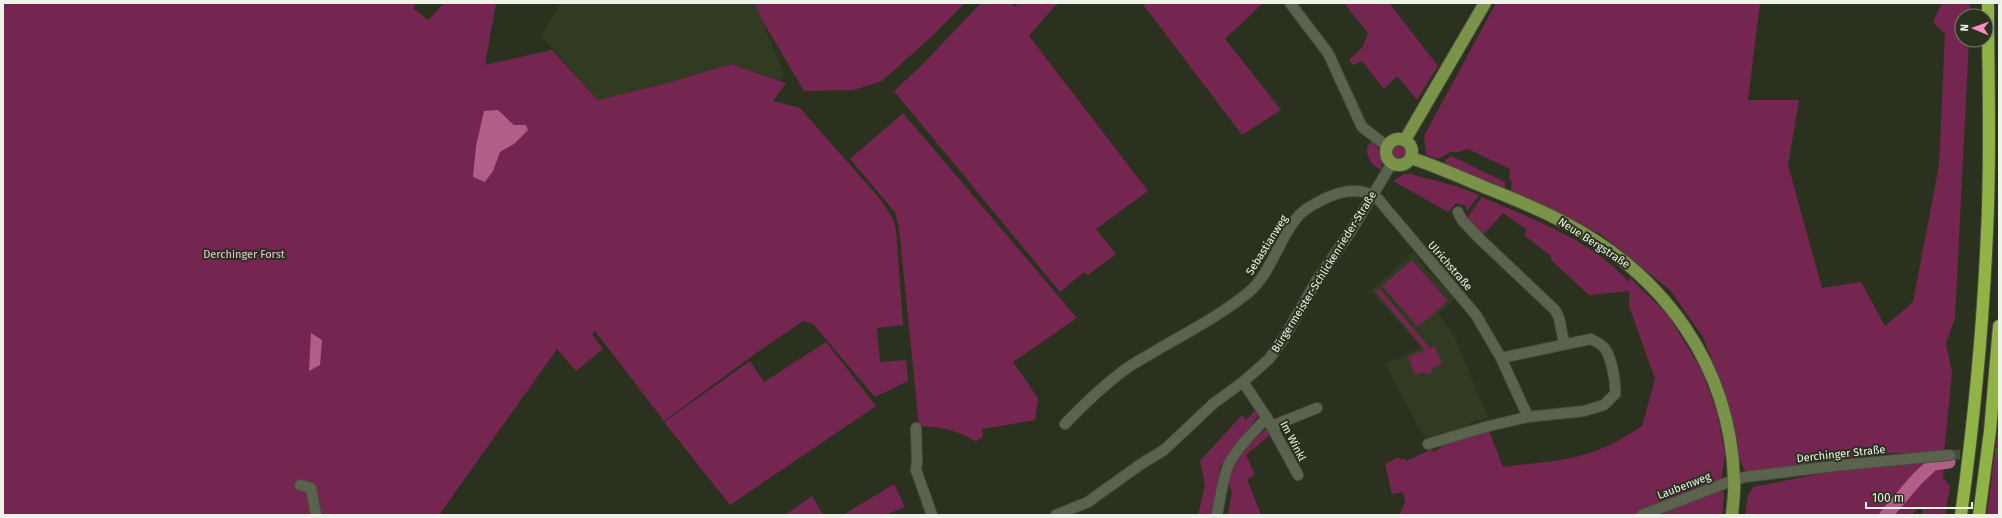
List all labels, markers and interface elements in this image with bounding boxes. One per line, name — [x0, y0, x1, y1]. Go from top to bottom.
north arrow — [1954, 8, 1994, 48]
text: N — [1958, 24, 1971, 32]
street label: Bürgermeister-Schlickenrieder-Straße — [1269, 189, 1379, 355]
street label: Sebastianweg — [1243, 212, 1291, 278]
street label: Neue Bergstraße — [1556, 215, 1632, 271]
street label: Ulrichstraße — [1425, 239, 1475, 293]
park label: Derchinger Forst — [203, 248, 285, 261]
street label: Im Winkl — [1277, 419, 1309, 463]
street label: Derchinger Straße — [1796, 443, 1886, 465]
street label: Laubenweg — [1655, 470, 1713, 502]
scale bar — [1866, 484, 1972, 510]
text: 100 m — [1872, 491, 1904, 505]

